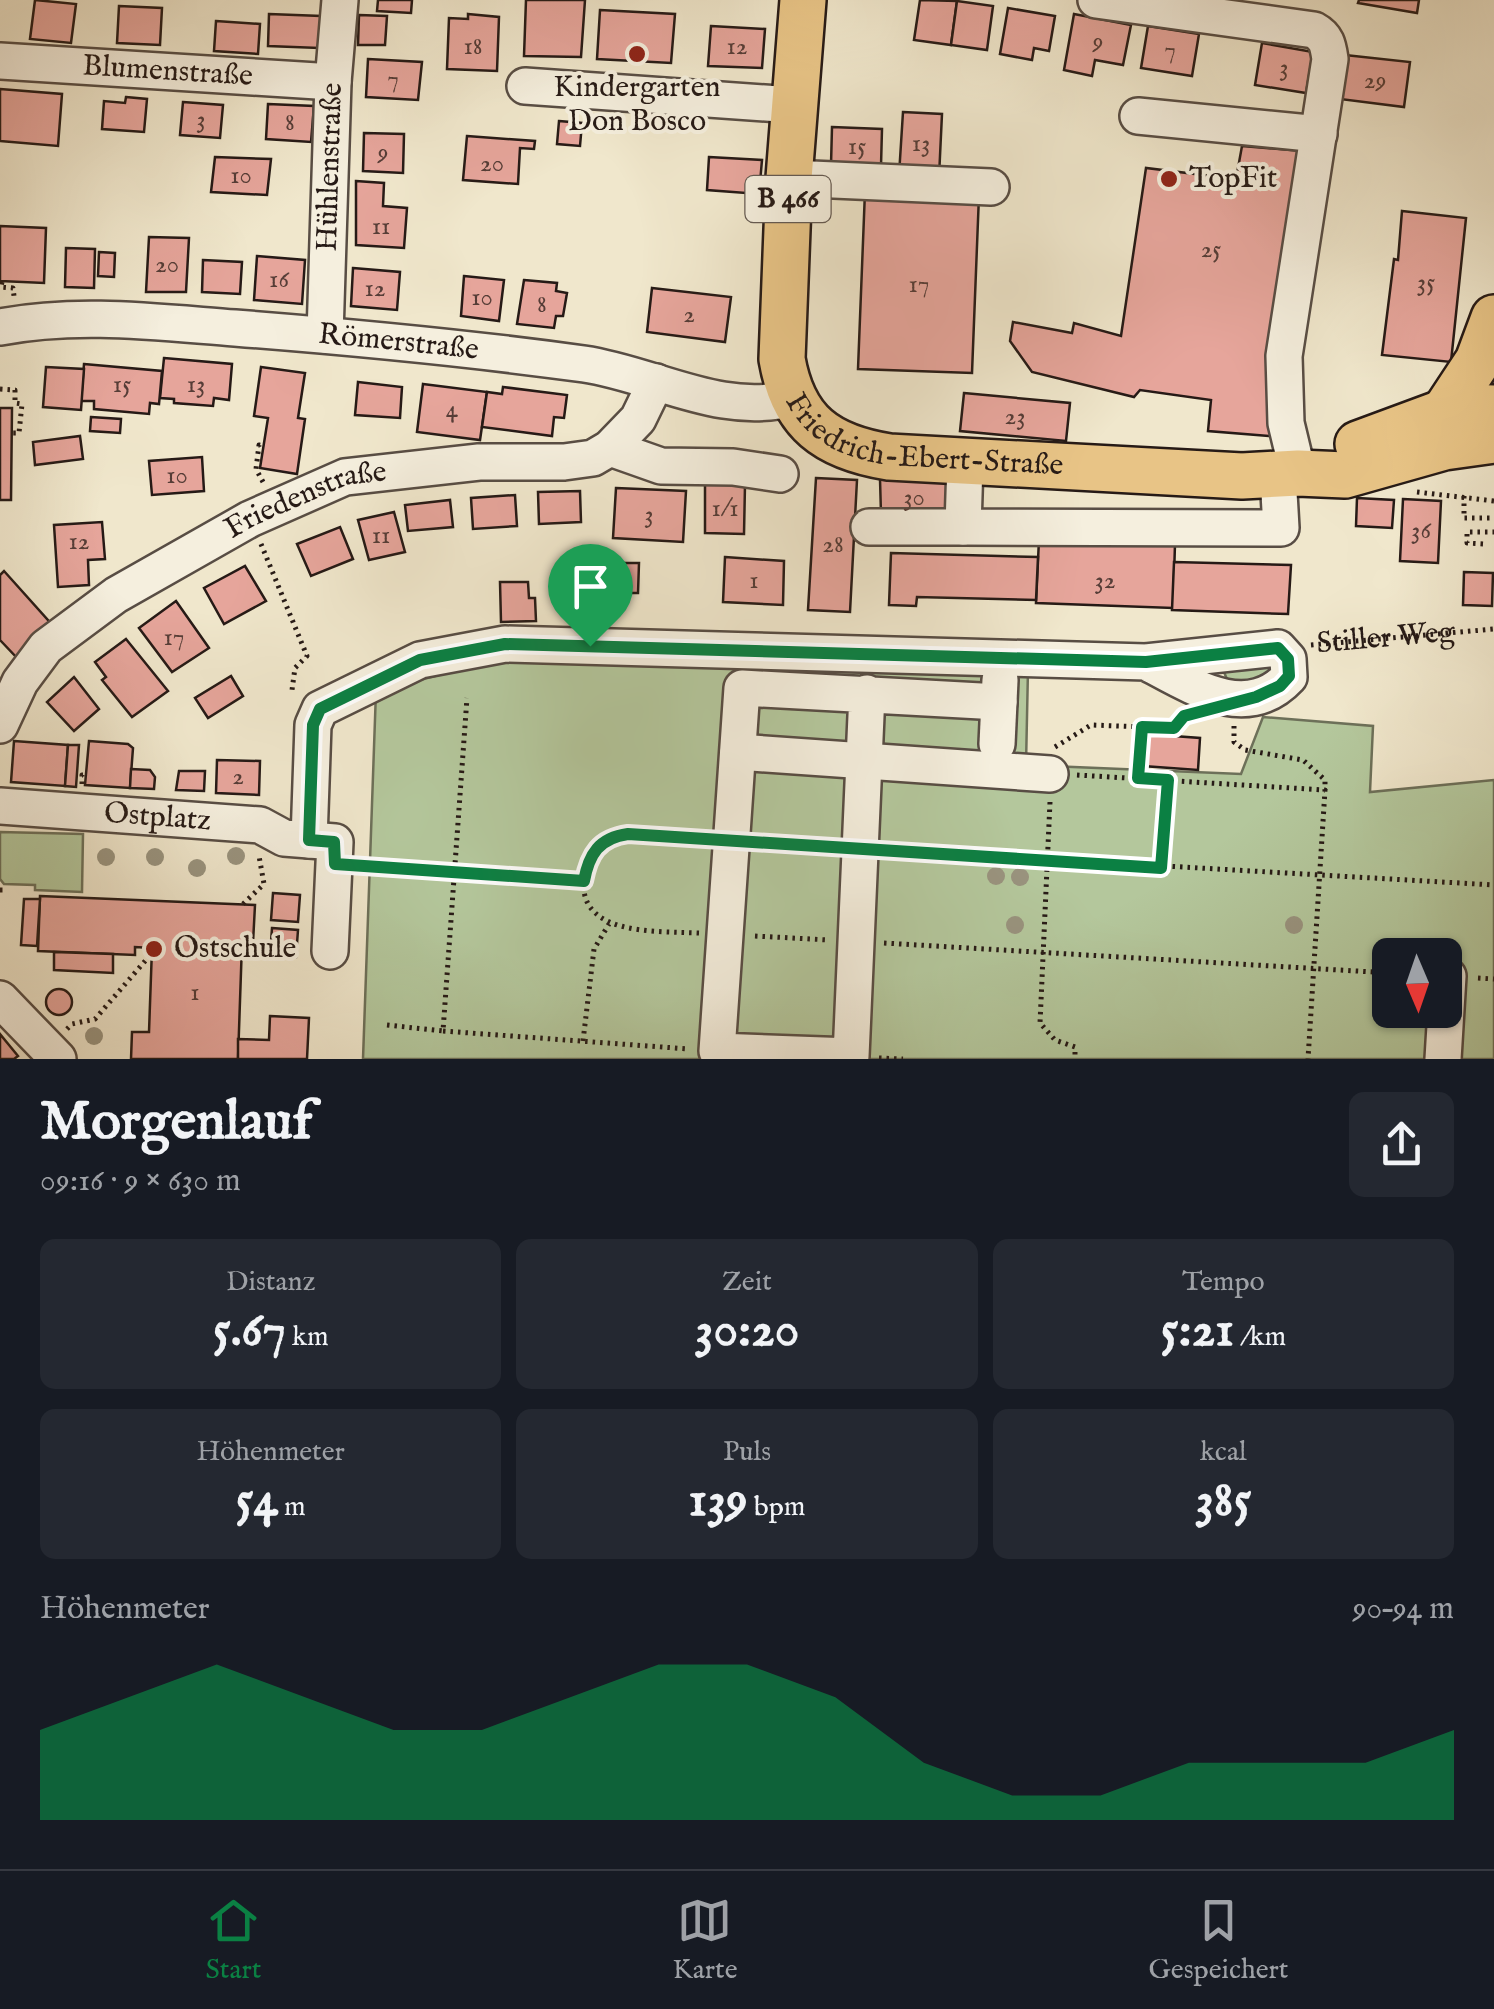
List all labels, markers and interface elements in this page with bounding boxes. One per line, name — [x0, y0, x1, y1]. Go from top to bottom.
house number: 9 — [1092, 26, 1103, 58]
house number: 18 — [463, 31, 483, 63]
house number: 12 — [726, 31, 748, 63]
house number: 7 — [1164, 35, 1176, 67]
marker: Kindergarten Don Bosco — [626, 43, 648, 65]
street label: Blumenstraße — [81, 47, 254, 96]
house number: 3 — [1279, 52, 1289, 84]
house number: 7 — [387, 64, 399, 96]
house number: 29 — [1364, 65, 1386, 97]
place label: Kindergarten Don Bosco — [554, 69, 720, 141]
street label: Hühlenstraße — [309, 82, 352, 252]
house number: 3 — [196, 104, 206, 136]
house number: 8 — [285, 107, 295, 139]
house number: 13 — [912, 128, 930, 160]
house number: 15 — [848, 131, 866, 163]
house number: 9 — [377, 137, 388, 169]
house number: 20 — [480, 148, 504, 180]
house number: 10 — [230, 160, 252, 192]
place label: TopFit — [1189, 160, 1277, 198]
marker: TopFit — [1158, 168, 1180, 190]
road number: B 466 — [746, 176, 830, 222]
house number: 11 — [372, 211, 390, 243]
house number: 25 — [1201, 234, 1221, 266]
house number: 20 — [155, 249, 179, 281]
house number: 16 — [269, 264, 289, 296]
house number: 35 — [1417, 267, 1435, 299]
house number: 17 — [908, 269, 930, 301]
house number: 12 — [364, 273, 386, 305]
house number: 10 — [471, 282, 493, 314]
house number: 8 — [537, 289, 547, 321]
house number: 2 — [683, 299, 695, 331]
street label: Römerstraße — [317, 316, 481, 370]
house number: 15 — [113, 369, 131, 401]
house number: 13 — [187, 369, 205, 401]
street label: Friedrich-Ebert-Straße — [776, 387, 1064, 485]
house number: 4 — [446, 394, 459, 426]
house number: 23 — [1004, 401, 1026, 433]
street label: Friedenstraße — [218, 454, 388, 548]
house number: 10 — [166, 460, 188, 492]
house number: 30 — [903, 482, 925, 514]
house number: 1/1 — [711, 493, 739, 525]
house number: 3 — [644, 499, 654, 531]
house number: 36 — [1411, 515, 1431, 547]
house number: 11 — [372, 520, 390, 552]
house number: 12 — [68, 526, 90, 558]
house number: 28 — [822, 529, 844, 561]
pin — [548, 544, 633, 647]
icon: arrive — [563, 559, 618, 614]
house number: 1 — [749, 565, 759, 597]
house number: 32 — [1094, 565, 1116, 597]
street label: Stiller Weg — [1315, 613, 1457, 663]
house number: 17 — [163, 622, 185, 654]
house number: 2 — [232, 761, 244, 793]
street label: Ostplatz — [103, 795, 213, 840]
place label: Ostschule — [174, 930, 296, 968]
marker: Ostschule — [143, 938, 165, 960]
north arrow — [1372, 938, 1462, 1028]
map controls — [1372, 938, 1462, 1028]
house number: 1 — [190, 977, 200, 1009]
text: Morgenlauf — [40, 1088, 313, 1158]
button: share — [1349, 1092, 1454, 1197]
text: 09:16 · 9 × 630 m — [40, 1161, 241, 1202]
text: Distanz — [226, 1265, 315, 1300]
text: Zeit — [722, 1265, 772, 1300]
text: Tempo — [1182, 1265, 1265, 1300]
text: 5.67 — [213, 1300, 286, 1363]
text: 30:20 — [695, 1300, 799, 1363]
text: 5:21 — [1160, 1300, 1234, 1363]
text: km — [286, 1320, 329, 1355]
text: /km — [1234, 1320, 1286, 1355]
text: Höhenmeter — [197, 1435, 345, 1470]
text: Puls — [723, 1435, 771, 1470]
text: kcal — [1200, 1435, 1247, 1470]
text: 54 — [236, 1470, 278, 1533]
text: 139 — [689, 1470, 748, 1533]
text: 385 — [1195, 1470, 1252, 1533]
text: m — [278, 1490, 306, 1525]
text: bpm — [748, 1490, 805, 1525]
text: Höhenmeter — [40, 1589, 209, 1630]
text: 90–94 m — [1352, 1589, 1454, 1630]
tab: Start — [205, 1893, 261, 1988]
tab: Karte — [672, 1893, 738, 1988]
tab: Gespeichert — [1149, 1893, 1288, 1988]

